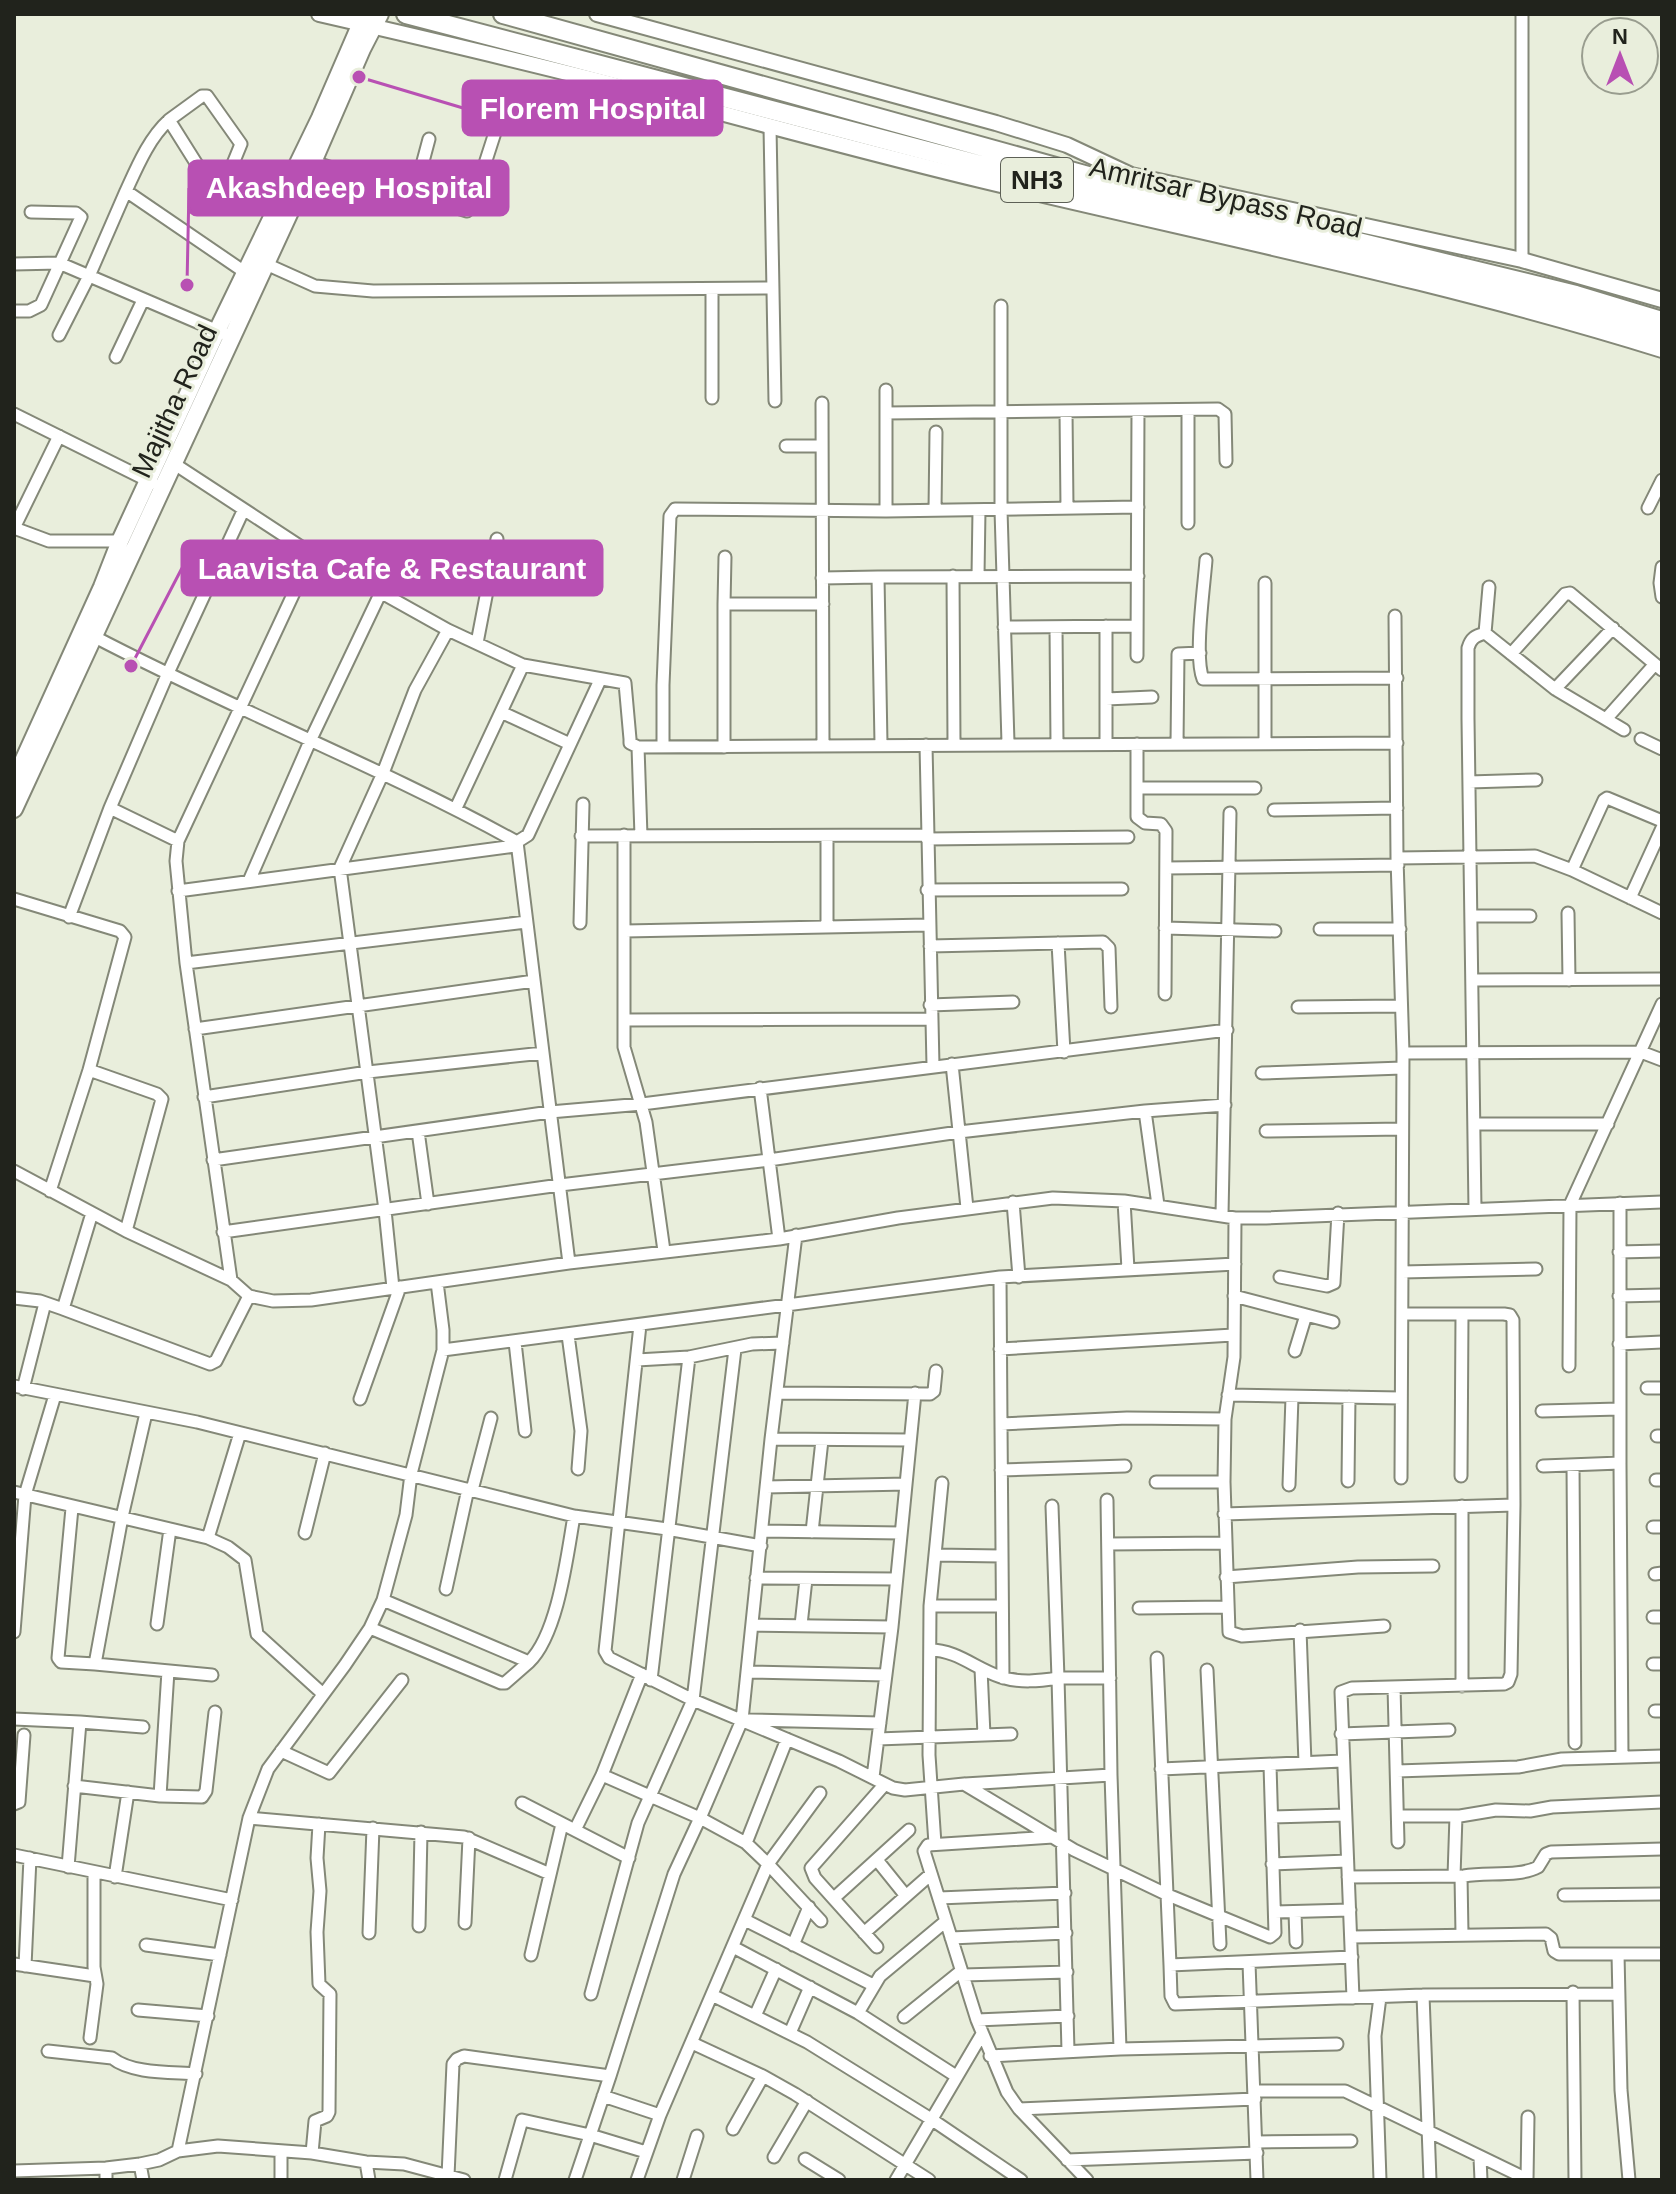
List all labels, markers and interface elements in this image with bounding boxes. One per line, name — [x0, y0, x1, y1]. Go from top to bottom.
north arrow — [1580, 16, 1660, 96]
text: N — [1612, 24, 1628, 49]
callout: Florem Hospital — [463, 81, 722, 135]
text: Florem Hospital — [480, 92, 706, 125]
street label: Amritsar Bypass Road — [1087, 151, 1365, 244]
road number: NH3 — [1001, 158, 1073, 202]
callout: Akashdeep Hospital — [189, 161, 508, 215]
text: Akashdeep Hospital — [206, 171, 492, 204]
street label: Majitha Road — [126, 320, 223, 483]
callout: Laavista Cafe & Restaurant — [182, 541, 602, 595]
text: Laavista Cafe & Restaurant — [198, 552, 586, 585]

